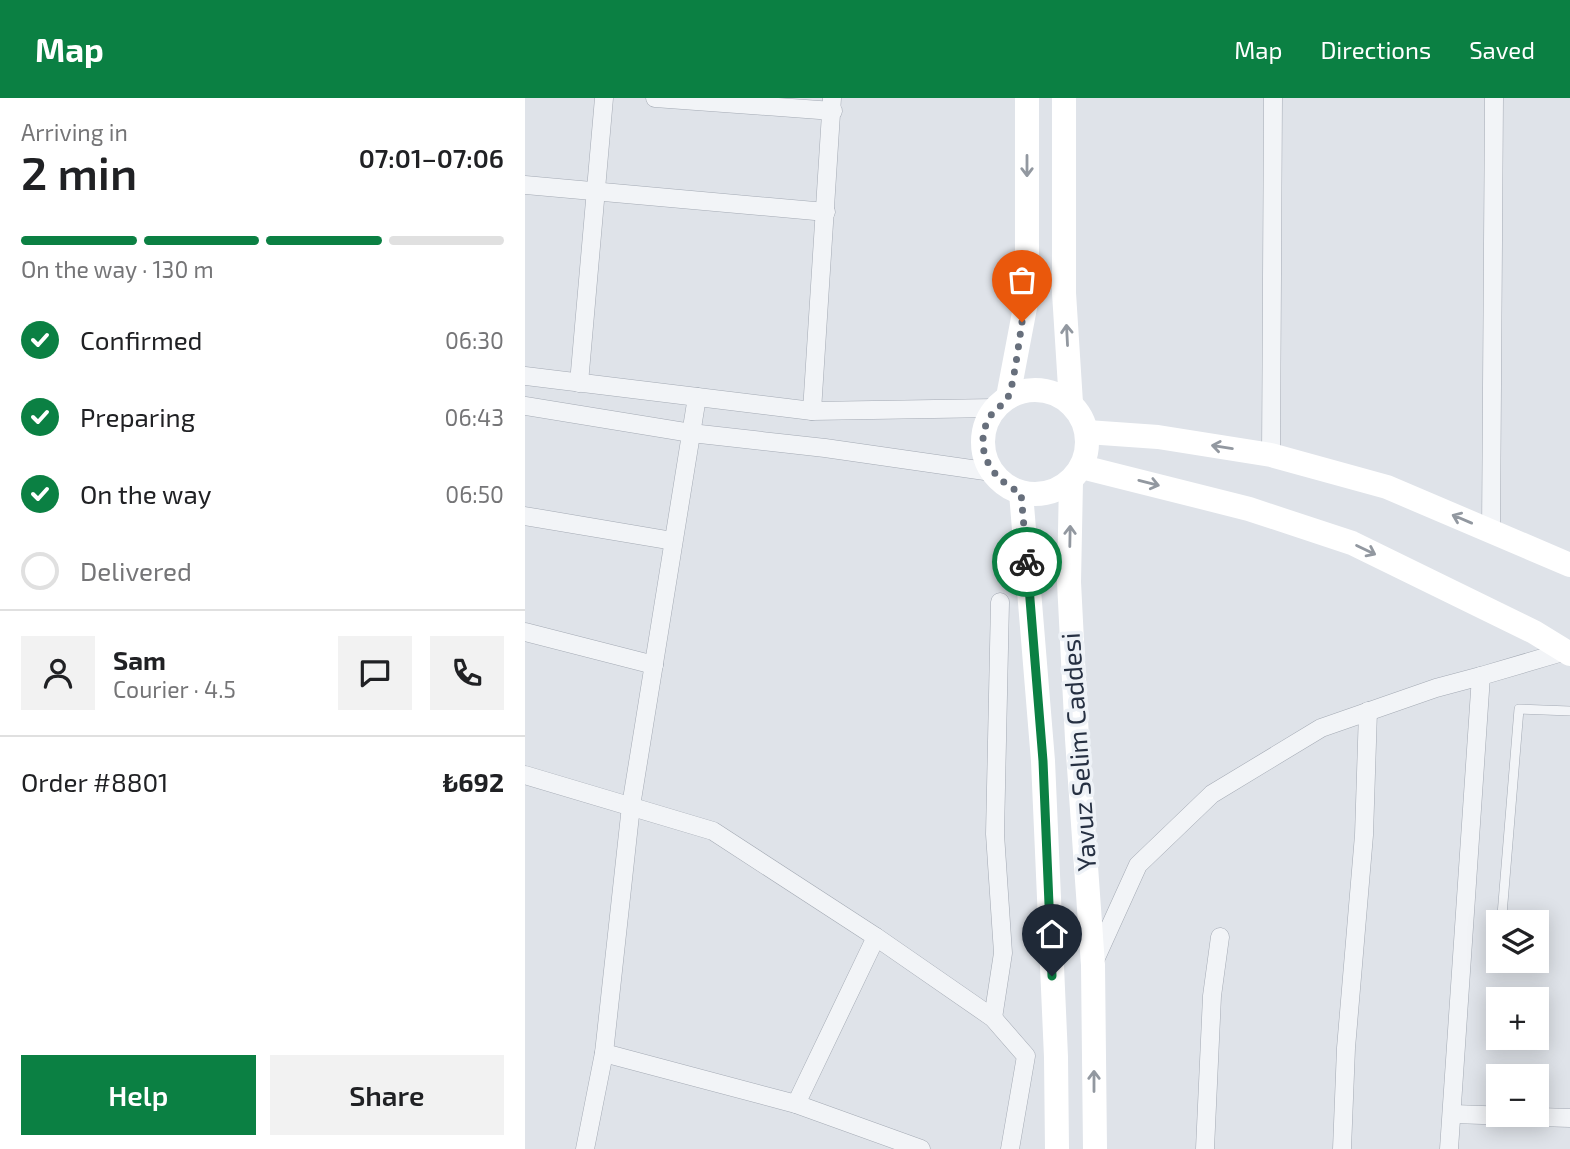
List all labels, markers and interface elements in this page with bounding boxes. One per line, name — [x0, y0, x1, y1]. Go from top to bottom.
text: Map — [35, 29, 104, 69]
text: Map — [1234, 35, 1282, 64]
text: Directions — [1320, 35, 1431, 64]
text: Saved — [1469, 35, 1535, 64]
text: Arriving in — [21, 118, 128, 146]
text: 07:01–07:06 — [359, 142, 504, 173]
text: 2 min — [21, 144, 137, 199]
one-way arrow — [1020, 154, 1034, 177]
pin — [992, 250, 1052, 322]
text: On the way · 130 m — [21, 255, 214, 283]
icon: bag — [1003, 261, 1041, 299]
icon: check — [21, 321, 59, 359]
text: Confirmed — [80, 324, 203, 355]
one-way arrow — [1060, 324, 1073, 347]
text: 06:30 — [445, 326, 504, 354]
icon: check — [21, 398, 59, 436]
text: Preparing — [80, 401, 195, 432]
text: 06:43 — [445, 403, 504, 431]
one-way arrow — [1211, 440, 1234, 453]
icon: check — [21, 475, 59, 513]
one-way arrow — [1137, 477, 1159, 490]
text: On the way — [80, 478, 211, 509]
text: 06:50 — [445, 480, 504, 508]
one-way arrow — [1452, 512, 1473, 525]
one-way arrow — [1063, 524, 1077, 547]
courier — [992, 527, 1062, 597]
icon: bike — [1008, 543, 1046, 581]
one-way arrow — [1355, 543, 1376, 557]
text: Delivered — [80, 555, 192, 586]
street label: Yavuz Selim Caddesi — [1054, 632, 1101, 872]
button: person — [21, 636, 95, 710]
button: chat — [338, 636, 412, 710]
button: phone — [430, 636, 504, 710]
text: Sam — [113, 644, 166, 675]
text: Courier · 4.5 — [113, 675, 236, 703]
text: Order #8801 — [21, 766, 168, 797]
text: ₺692 — [443, 766, 504, 797]
pin — [1022, 904, 1082, 976]
map controls — [1486, 910, 1549, 1127]
button: layers — [1486, 910, 1549, 973]
icon: home — [1033, 915, 1071, 953]
button: + — [1486, 987, 1549, 1050]
button: Help — [21, 1055, 256, 1135]
button: Share — [270, 1055, 504, 1135]
button: − — [1486, 1064, 1549, 1127]
one-way arrow — [1087, 1070, 1101, 1093]

